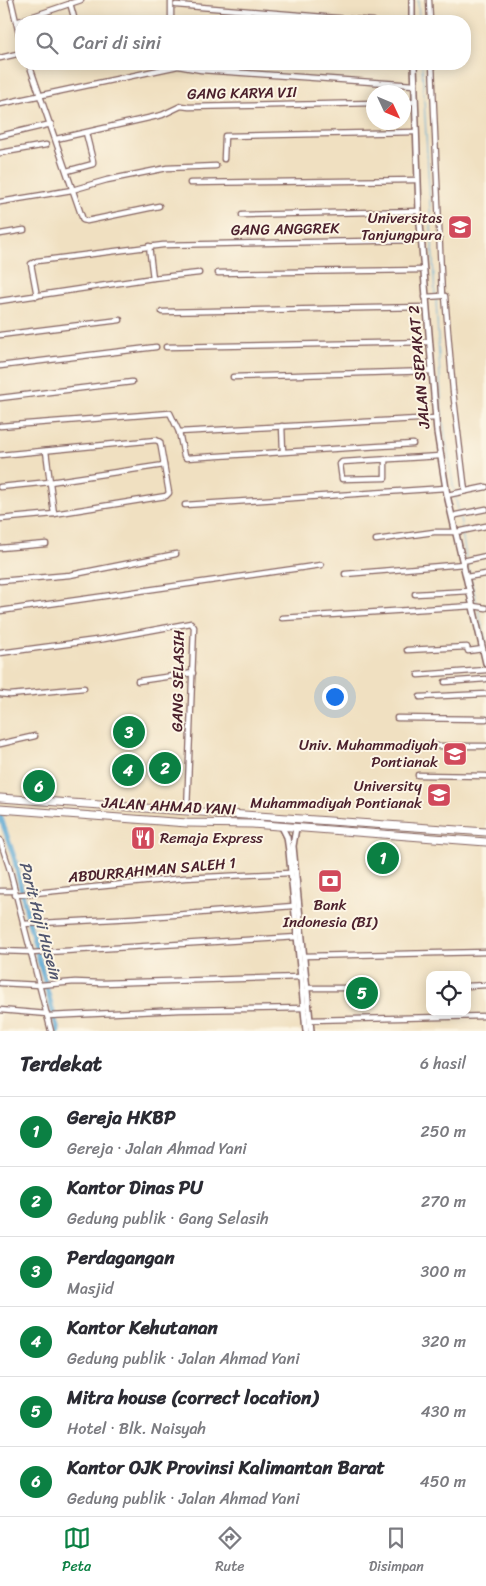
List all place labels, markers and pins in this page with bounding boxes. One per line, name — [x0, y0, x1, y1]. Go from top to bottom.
place label: Universitas Tanjungpura — [361, 205, 443, 248]
school or university icon: Universitas Tanjungpura — [447, 214, 473, 240]
pin: 3 — [113, 713, 145, 751]
place label: Univ. Muhammadiyah Pontianak — [299, 732, 439, 775]
school or university icon: Univ. Muhammadiyah Pontianak — [442, 741, 468, 767]
pin: 2 — [149, 749, 181, 787]
pin: 4 — [112, 751, 144, 789]
pin: 6 — [23, 767, 55, 805]
place label: University Muhammadiyah Pontianak — [250, 773, 423, 816]
school or university icon: University Muhammadiyah Pontianak — [426, 782, 452, 808]
restaurant icon: Remaja Express — [130, 825, 156, 851]
place label: Remaja Express — [160, 825, 263, 851]
pin: 1 — [367, 839, 399, 877]
bank icon: Bank Indonesia (BI) — [317, 868, 343, 894]
place label: Bank Indonesia (BI) — [282, 892, 378, 935]
pin: 5 — [346, 974, 378, 1012]

